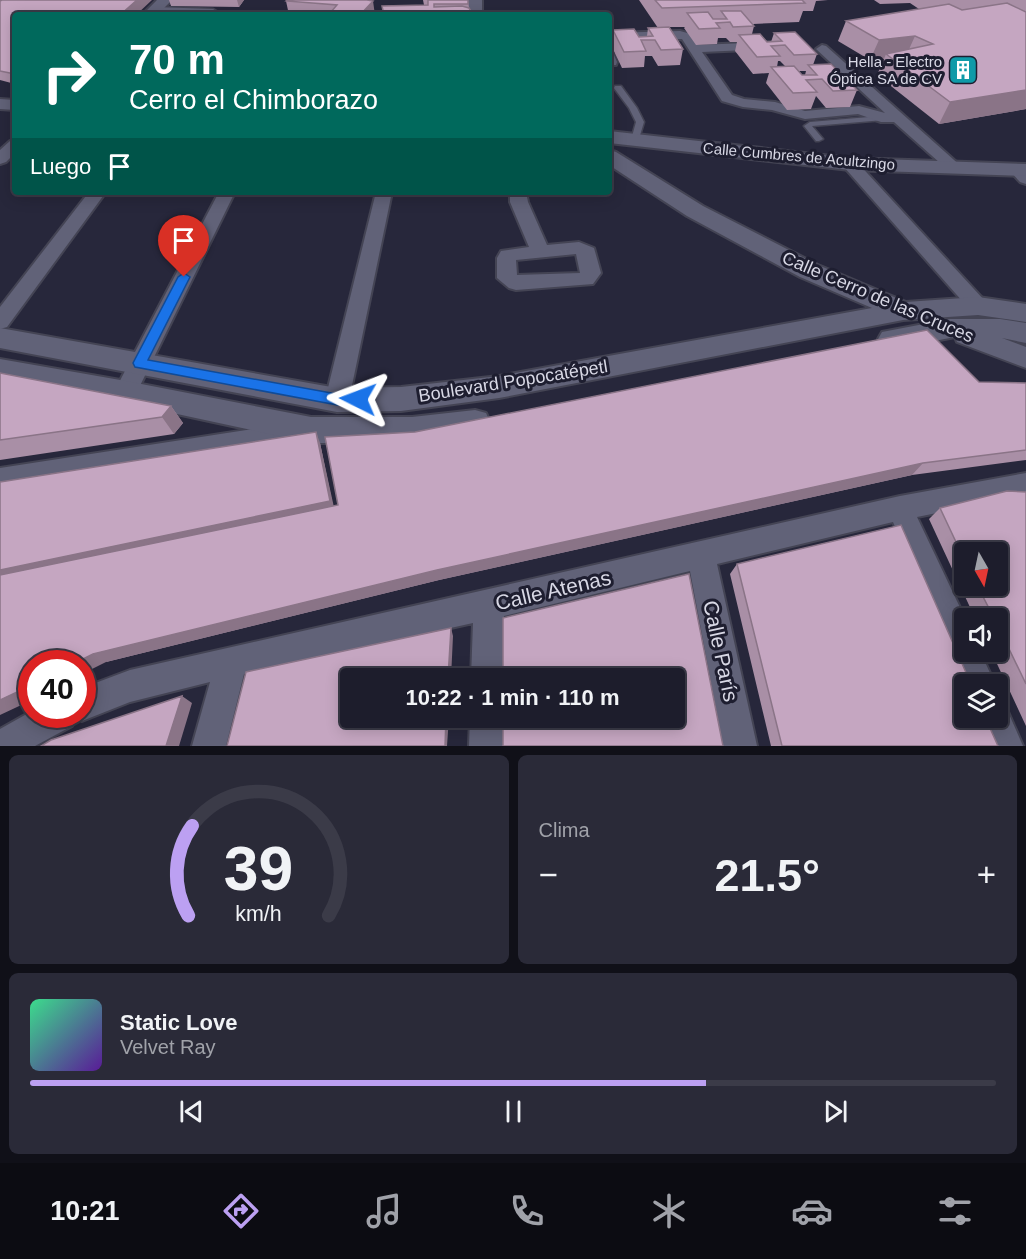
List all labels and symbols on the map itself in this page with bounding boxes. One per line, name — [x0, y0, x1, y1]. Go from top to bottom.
place label: Hella - Electro Óptica SA de CV — [829, 53, 942, 87]
building icon: Hella - Electro Óptica SA de CV — [947, 54, 979, 86]
street label: Calle Cumbres de Acultzingo — [702, 139, 896, 173]
pin — [158, 215, 209, 277]
street label: Calle Cerro de las Cruces — [779, 248, 977, 346]
street label: Boulevard Popocatépetl — [417, 356, 609, 406]
position arrow — [326, 367, 390, 431]
north arrow — [954, 542, 1008, 596]
street label: Calle Atenas — [493, 566, 613, 614]
street label: Calle París — [699, 598, 743, 704]
speed limit sign: 40 — [18, 650, 96, 728]

